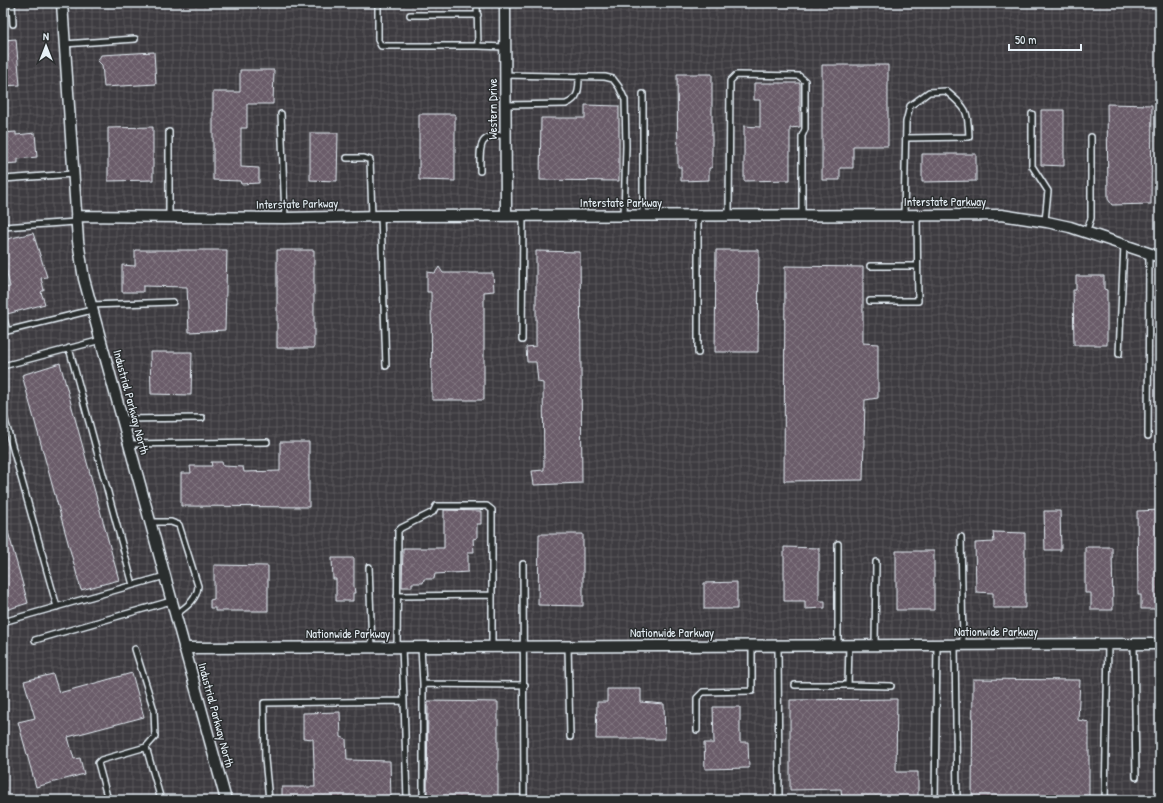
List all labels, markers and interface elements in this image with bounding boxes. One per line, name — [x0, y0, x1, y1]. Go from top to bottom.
north arrow — [26, 26, 66, 66]
scale bar — [1009, 26, 1081, 52]
text: N — [43, 29, 49, 43]
text: 50 m — [1015, 31, 1036, 48]
street label: Western Drive — [484, 78, 501, 140]
street label: Interstate Parkway — [904, 193, 986, 210]
street label: Interstate Parkway — [256, 194, 338, 213]
street label: Interstate Parkway — [580, 194, 662, 211]
street label: Industrial Parkway North — [109, 348, 154, 456]
street label: Nationwide Parkway — [954, 623, 1038, 640]
street label: Nationwide Parkway — [630, 624, 714, 641]
street label: Nationwide Parkway — [306, 625, 390, 642]
street label: Industrial Parkway North — [194, 661, 239, 769]

